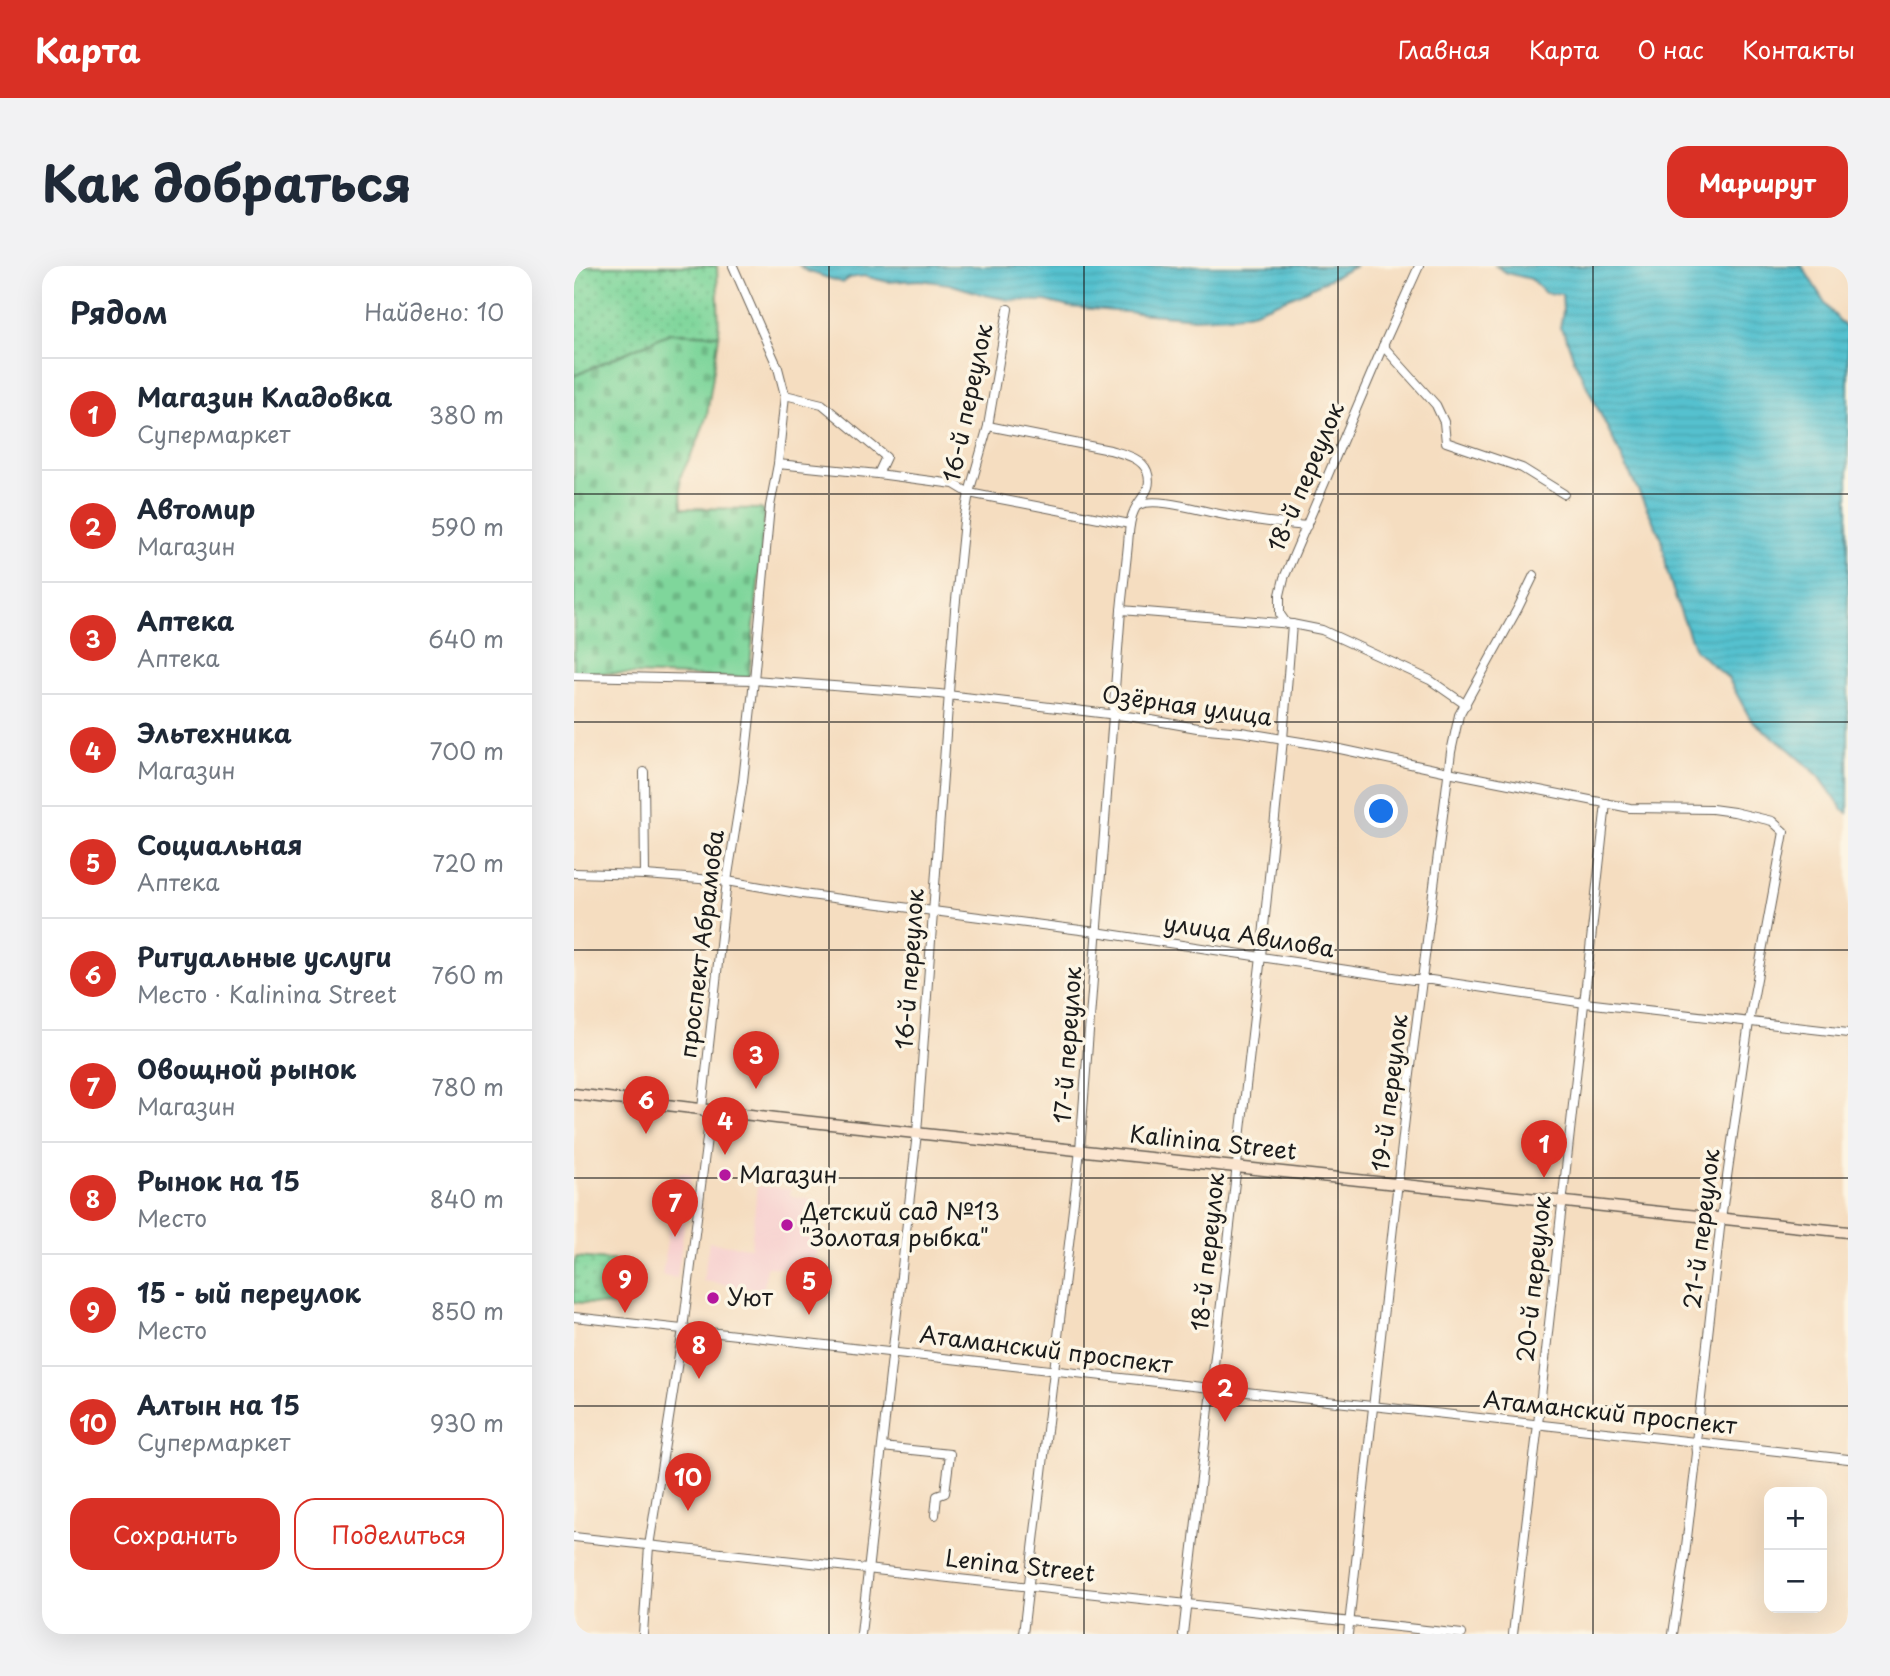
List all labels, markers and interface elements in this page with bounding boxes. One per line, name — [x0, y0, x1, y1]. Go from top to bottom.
text: Карта — [35, 24, 141, 74]
text: Главная — [1398, 31, 1491, 67]
text: Карта — [1529, 31, 1599, 67]
text: О нас — [1637, 31, 1704, 67]
text: Контакты — [1742, 31, 1855, 67]
text: Как добраться — [42, 145, 412, 219]
button: Маршрут — [1667, 146, 1848, 218]
text: Рядом — [70, 289, 168, 334]
text: Найдено: 10 — [364, 294, 504, 329]
street label: 16-й переулок — [933, 320, 1000, 485]
text: Магазин Кладовка — [137, 377, 392, 416]
street label: 18-й переулок — [1257, 396, 1352, 557]
text: 1 — [88, 397, 99, 432]
text: 380 m — [429, 397, 504, 432]
text: Супермаркет — [137, 416, 291, 451]
text: Автомир — [137, 489, 255, 528]
text: 2 — [85, 509, 101, 544]
text: 590 m — [430, 509, 504, 544]
text: Магазин — [137, 528, 236, 563]
text: Аптека — [137, 601, 234, 640]
text: 3 — [85, 621, 101, 656]
text: 640 m — [428, 621, 504, 656]
text: Аптека — [137, 640, 219, 675]
street label: Озёрная улица — [1100, 675, 1275, 734]
text: Эльтехника — [137, 713, 292, 752]
text: 4 — [85, 733, 101, 768]
text: 700 m — [429, 733, 504, 768]
text: Магазин — [137, 752, 236, 787]
your location — [1364, 794, 1398, 828]
text: Социальная — [137, 825, 303, 864]
street label: проспект Абрамова — [669, 827, 732, 1060]
text: 5 — [86, 845, 100, 880]
text: 720 m — [432, 845, 504, 880]
text: Аптека — [137, 864, 219, 899]
street label: 16-й переулок — [885, 887, 932, 1050]
street label: улица Авилова — [1161, 904, 1338, 965]
text: Ритуальные услуги — [137, 937, 392, 976]
text: 6 — [85, 957, 101, 992]
text: 760 m — [432, 957, 504, 992]
street label: 17-й переулок — [1044, 965, 1089, 1125]
text: Место · Kalinina Street — [137, 976, 397, 1011]
street label: 19-й переулок — [1361, 1012, 1416, 1174]
pin: 3 — [733, 1031, 779, 1089]
text: Овощной рынок — [137, 1049, 356, 1088]
text: 7 — [86, 1069, 100, 1104]
text: 780 m — [432, 1069, 504, 1104]
pin: 6 — [623, 1076, 669, 1134]
text: Магазин — [137, 1088, 236, 1123]
pin: 4 — [702, 1097, 748, 1155]
street label: Kalinina Street — [1128, 1115, 1298, 1168]
pin: 1 — [1521, 1120, 1567, 1178]
street label: 21-й переулок — [1673, 1146, 1728, 1311]
place label: Магазин — [739, 1156, 838, 1191]
text: Рынок на 15 — [137, 1161, 300, 1200]
marker: Магазин — [717, 1167, 733, 1183]
street label: 18-й переулок — [1181, 1170, 1232, 1333]
pin: 7 — [652, 1179, 698, 1237]
text: 8 — [86, 1181, 100, 1216]
text: 840 m — [430, 1181, 504, 1216]
place label: Детский сад №13 "Золотая рыбка" — [800, 1193, 1000, 1254]
street label: 20-й переулок — [1506, 1193, 1559, 1364]
text: Место — [137, 1200, 207, 1235]
marker: Детский сад №13 "Золотая рыбка" — [779, 1217, 795, 1233]
pin: 9 — [602, 1255, 648, 1313]
pin: 5 — [786, 1257, 832, 1315]
text: 15 - ый переулок — [137, 1273, 361, 1312]
place label: Уют — [727, 1279, 774, 1314]
marker: Уют — [705, 1290, 721, 1306]
text: 9 — [86, 1293, 100, 1328]
text: 850 m — [431, 1293, 504, 1328]
text: Место — [137, 1312, 207, 1347]
street label: Атаманский проспект — [918, 1316, 1176, 1381]
pin: 8 — [676, 1321, 722, 1379]
pin: 2 — [1202, 1364, 1248, 1422]
street label: Атаманский проспект — [1482, 1381, 1739, 1442]
text: Алтын на 15 — [137, 1385, 300, 1424]
text: 10 — [79, 1405, 107, 1440]
text: 930 m — [430, 1405, 504, 1440]
text: Супермаркет — [137, 1424, 291, 1459]
pin: 10 — [665, 1453, 711, 1511]
map controls — [1764, 1487, 1827, 1613]
button: + — [1764, 1487, 1827, 1550]
button: Сохранить — [70, 1498, 280, 1570]
button: Поделиться — [294, 1498, 504, 1570]
street label: Lenina Street — [944, 1539, 1097, 1590]
button: − — [1764, 1550, 1827, 1613]

